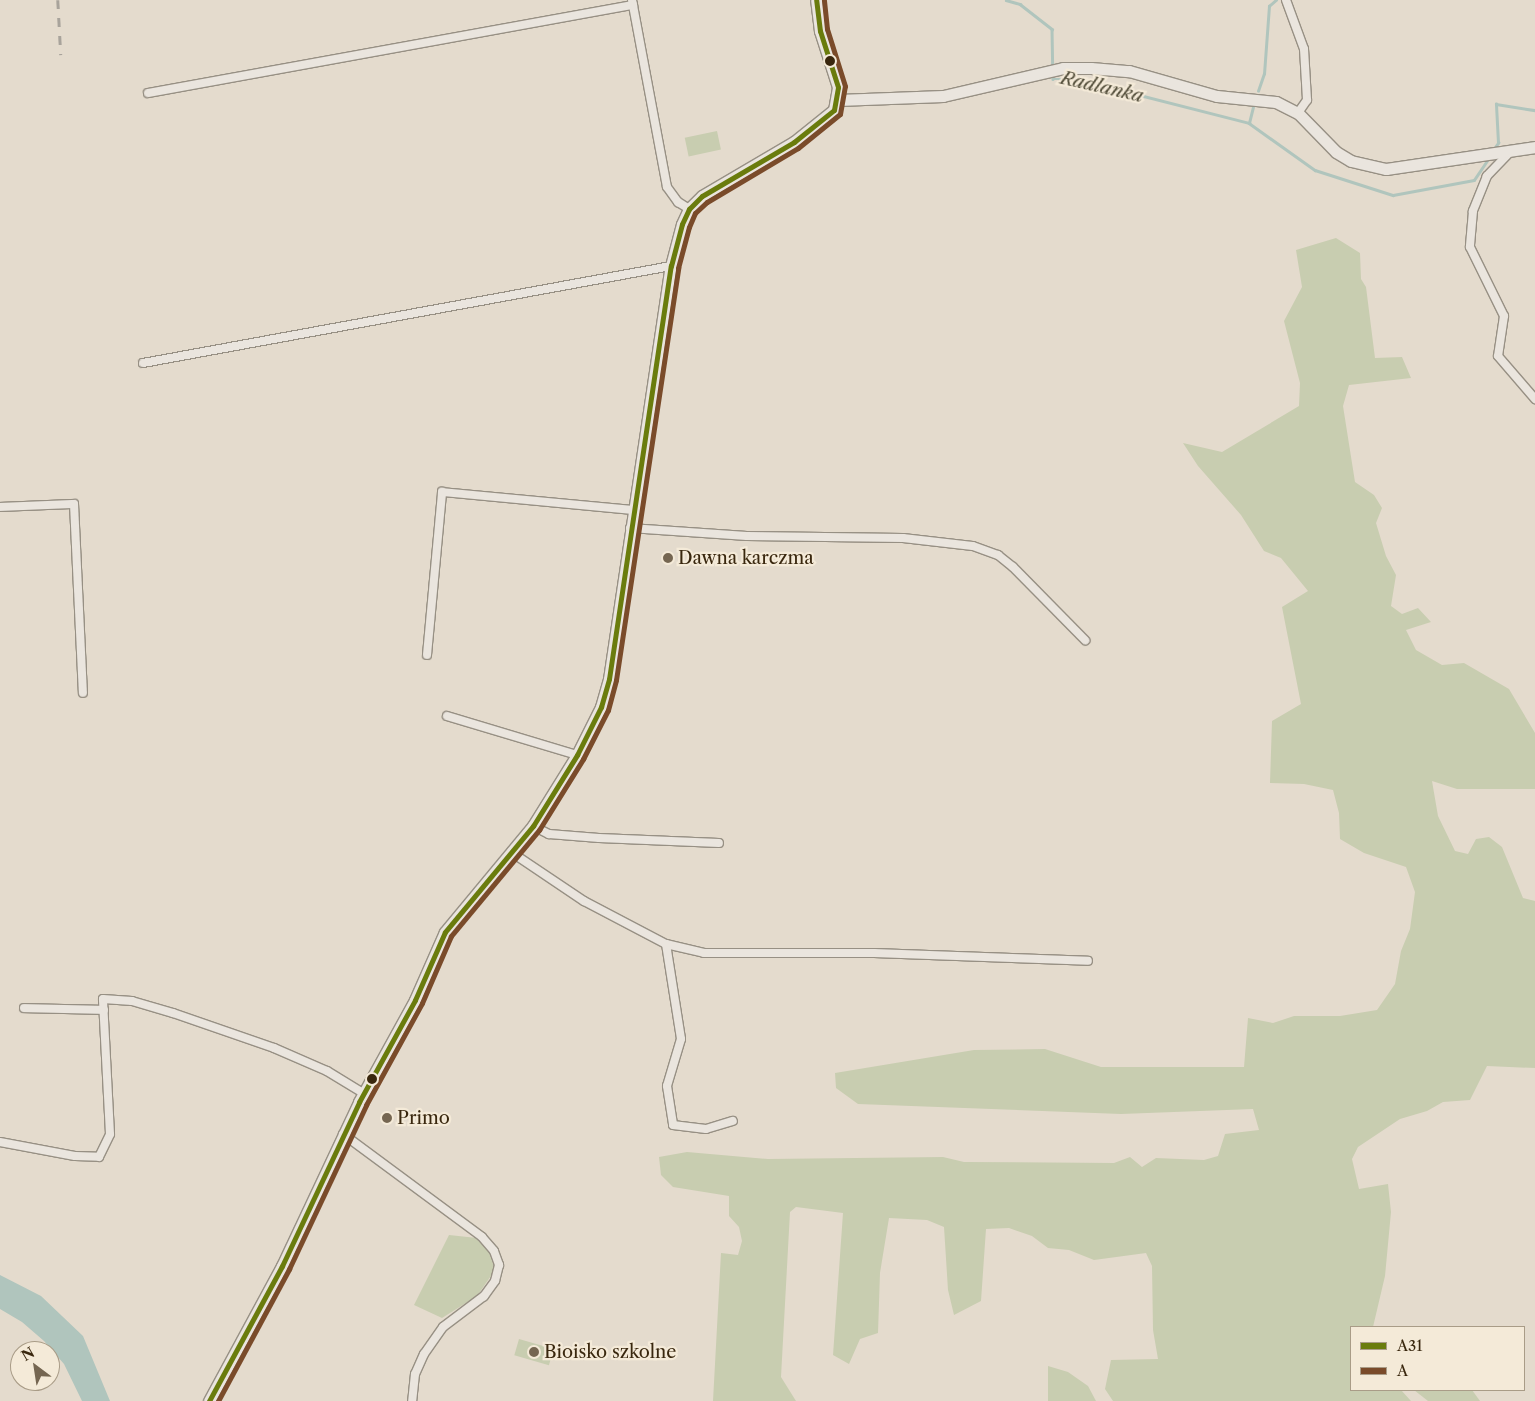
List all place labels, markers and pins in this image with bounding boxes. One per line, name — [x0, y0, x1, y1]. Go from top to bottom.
unlabelled marker — [825, 56, 835, 66]
place label: Dawna karczma — [678, 547, 814, 569]
marker: Dawna karczma — [662, 552, 674, 564]
unlabelled marker — [367, 1074, 377, 1084]
place label: Primo — [397, 1107, 450, 1129]
marker: Primo — [381, 1112, 393, 1124]
place label: Bioisko szkolne — [544, 1341, 676, 1363]
marker: Bioisko szkolne — [528, 1346, 540, 1358]

